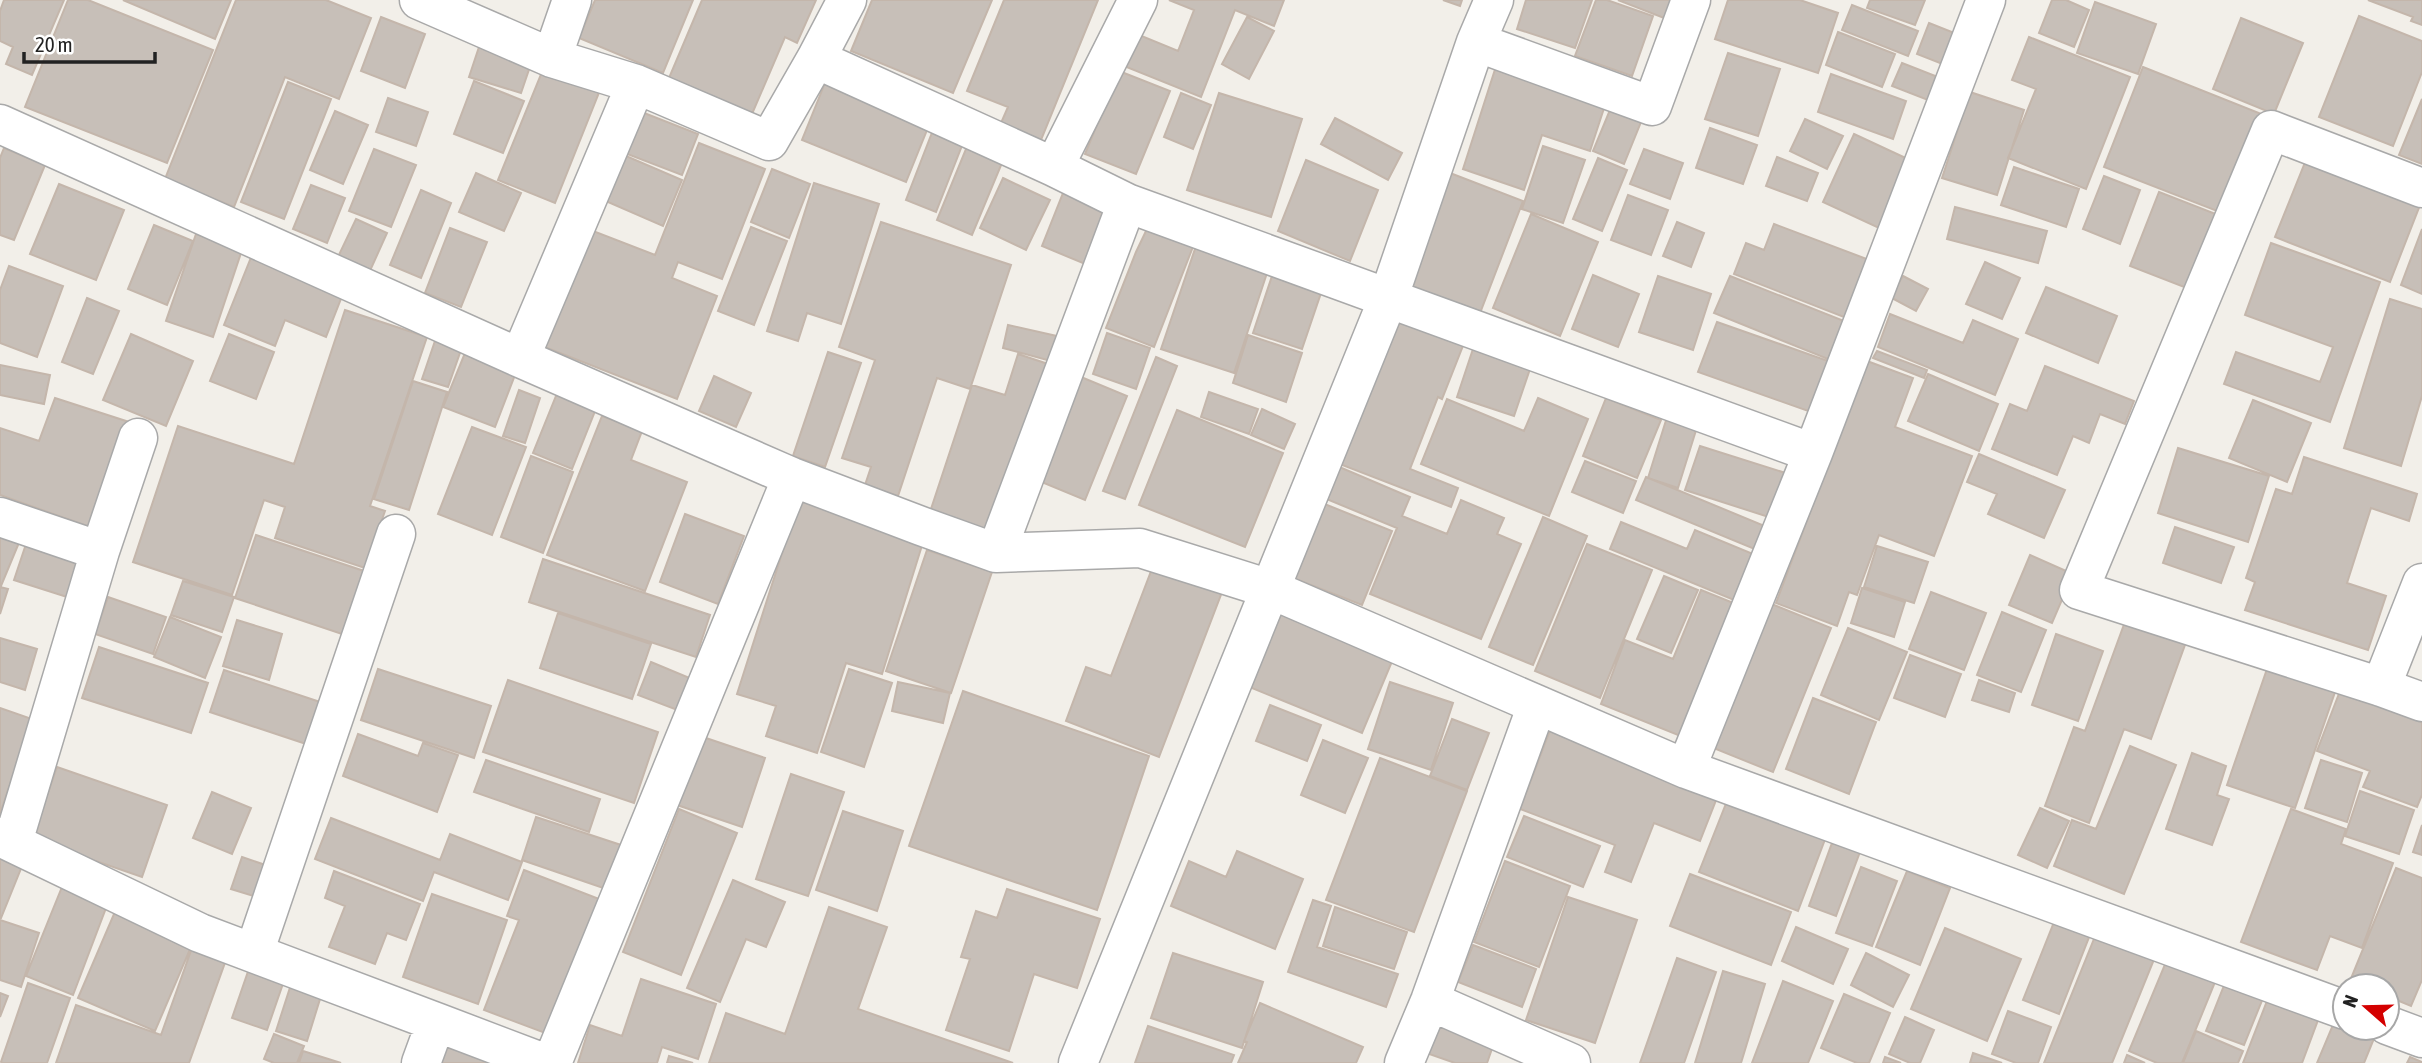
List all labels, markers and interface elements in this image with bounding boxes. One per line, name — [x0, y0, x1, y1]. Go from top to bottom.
scale bar — [24, 21, 156, 65]
text: 20 m — [35, 32, 73, 56]
north arrow — [2331, 972, 2401, 1042]
text: N — [2338, 992, 2362, 1010]

